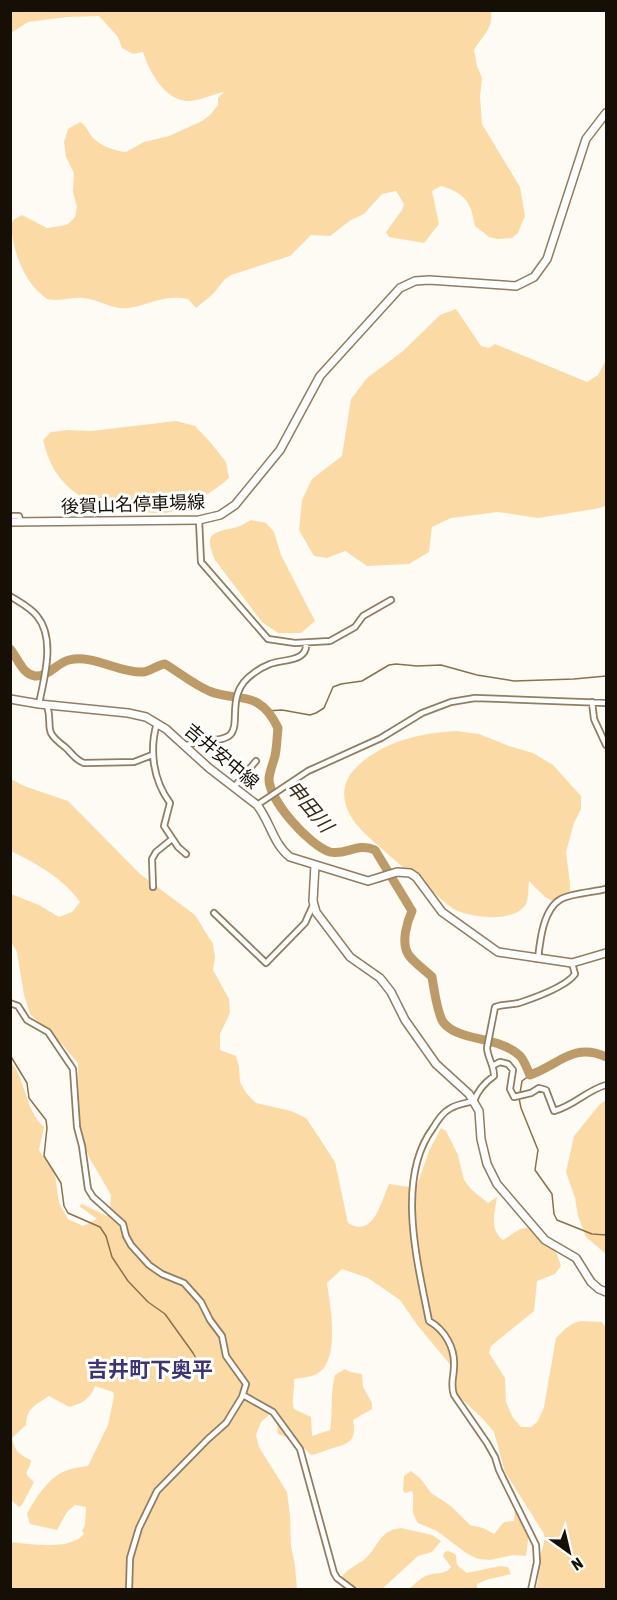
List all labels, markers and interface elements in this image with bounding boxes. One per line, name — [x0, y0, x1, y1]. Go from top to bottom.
street label: 後賀山名停車場線 — [61, 491, 205, 517]
street label: 吉井安中線 — [181, 719, 263, 793]
water label: 申田川 — [282, 776, 339, 838]
district label: 吉井町下奥平 — [87, 1357, 213, 1381]
north arrow — [539, 1522, 599, 1582]
text: N — [568, 1554, 586, 1575]

